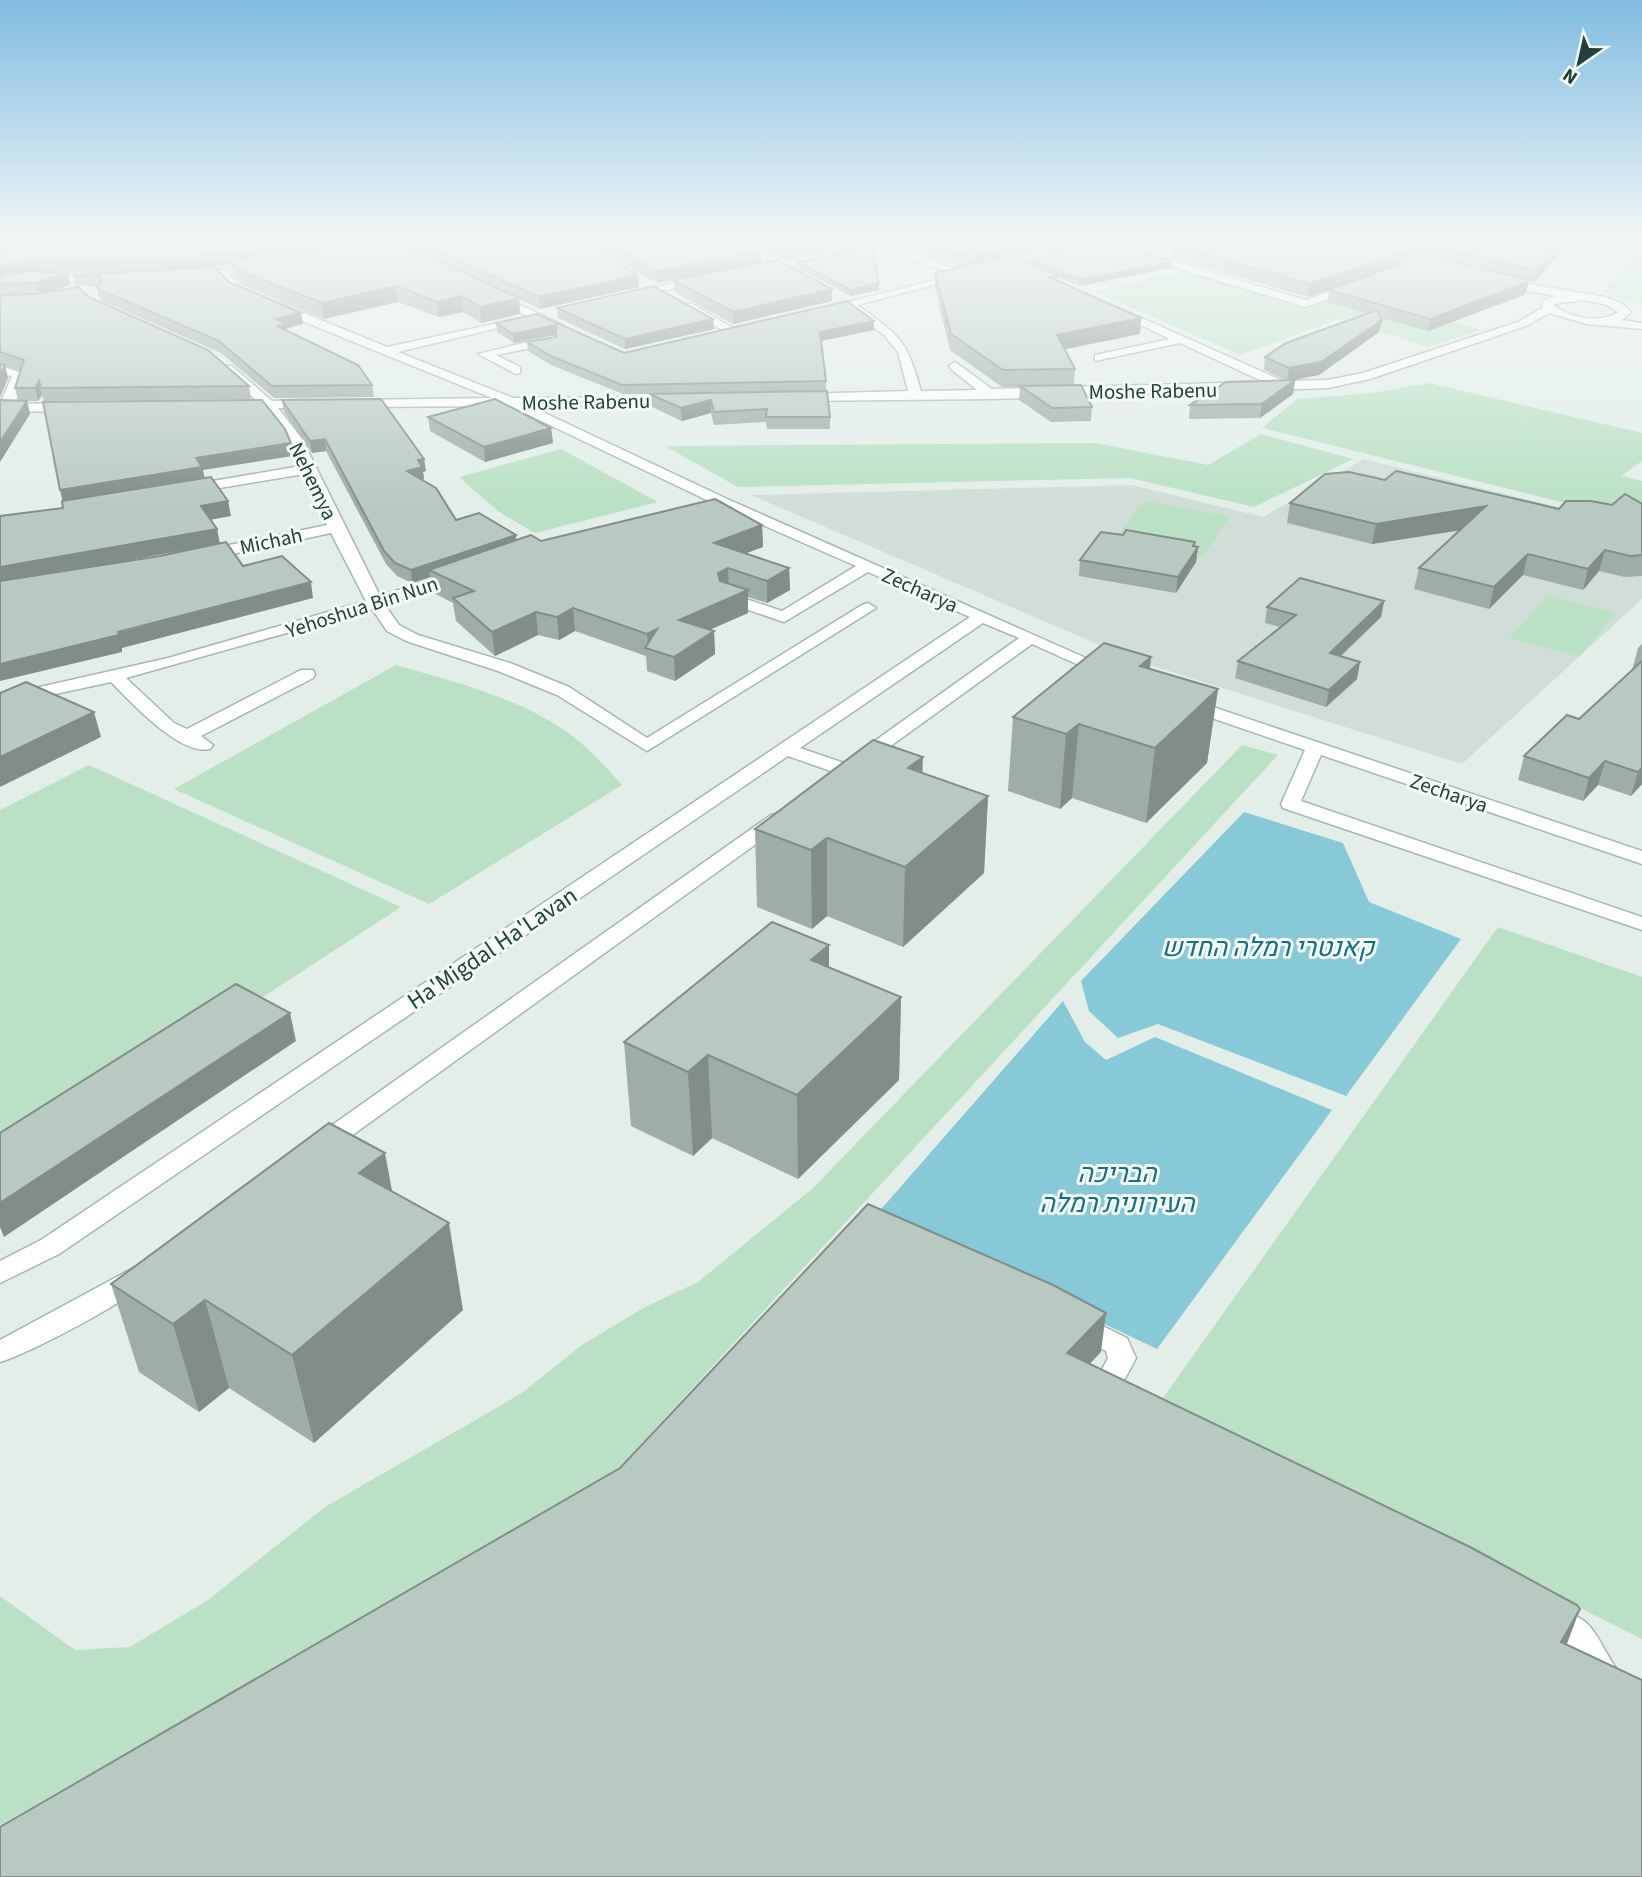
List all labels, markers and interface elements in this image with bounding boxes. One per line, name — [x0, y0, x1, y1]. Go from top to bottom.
north arrow — [1544, 28, 1614, 98]
text: N — [1558, 61, 1583, 91]
street label: Moshe Rabenu — [1088, 375, 1218, 407]
street label: Moshe Rabenu — [521, 386, 651, 418]
street label: Nehemya — [281, 437, 345, 525]
street label: Michah — [237, 520, 305, 562]
street label: Zecharya — [877, 560, 963, 620]
street label: Yehoshua Bin Nun — [281, 568, 442, 646]
street label: Zecharya — [1406, 766, 1492, 820]
street label: Ha'Migdal Ha'Lavan — [400, 878, 584, 1018]
water label: קאנטרי רמלה החדש — [1162, 929, 1376, 966]
water label: הבריכה העירונית רמלה — [1039, 1155, 1196, 1222]

